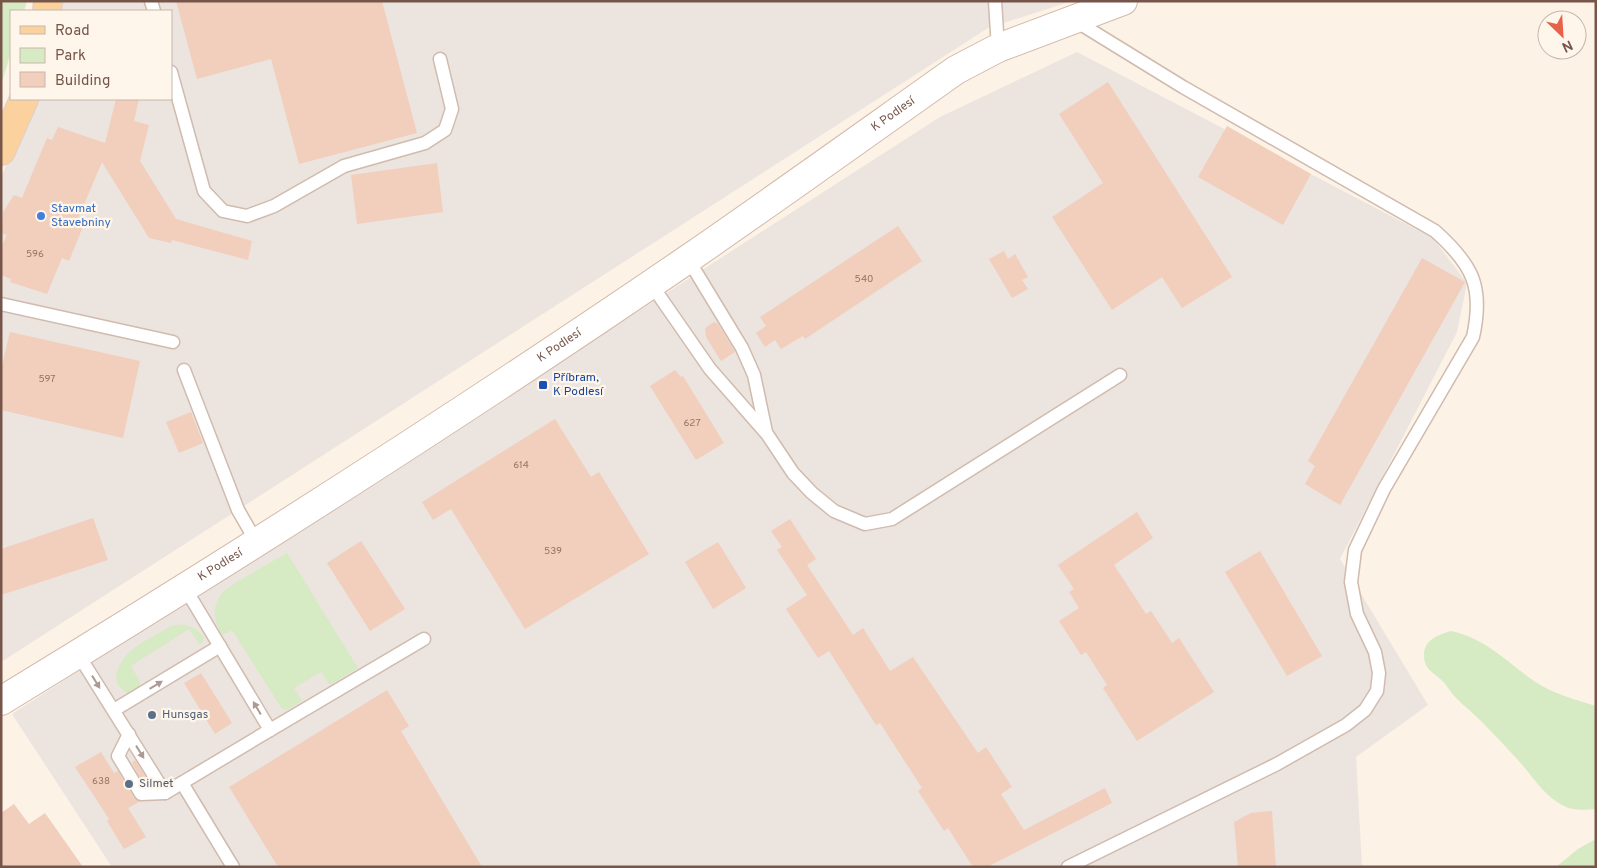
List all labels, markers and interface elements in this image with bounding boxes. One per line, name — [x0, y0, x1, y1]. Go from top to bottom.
legend — [10, 10, 172, 100]
north arrow — [1537, 10, 1587, 60]
text: Road — [55, 22, 90, 41]
text: N — [1559, 36, 1575, 55]
text: Park — [55, 47, 86, 66]
text: Building — [55, 72, 110, 91]
street label: K Podlesí — [868, 93, 919, 136]
place label: Stavmat Stavebniny — [51, 201, 111, 231]
marker: Stavmat Stavebniny — [35, 210, 47, 222]
house number: 596 — [26, 248, 44, 261]
house number: 540 — [854, 273, 874, 286]
street label: K Podlesí — [534, 325, 586, 366]
place label: Příbram, K Podlesí — [553, 370, 604, 400]
house number: 597 — [38, 373, 56, 386]
marker: Příbram, K Podlesí — [537, 379, 549, 391]
house number: 627 — [683, 417, 701, 430]
house number: 614 — [513, 459, 529, 472]
street label: K Podlesí — [195, 545, 247, 585]
house number: 539 — [544, 545, 562, 558]
one-way arrow — [92, 676, 101, 689]
one-way arrow — [149, 681, 162, 690]
one-way arrow — [253, 701, 262, 714]
place label: Hunsgas — [162, 707, 208, 723]
marker: Hunsgas — [146, 709, 158, 721]
one-way arrow — [135, 745, 144, 758]
house number: 638 — [92, 775, 110, 788]
place label: Silmet — [139, 776, 174, 792]
marker: Silmet — [123, 778, 135, 790]

